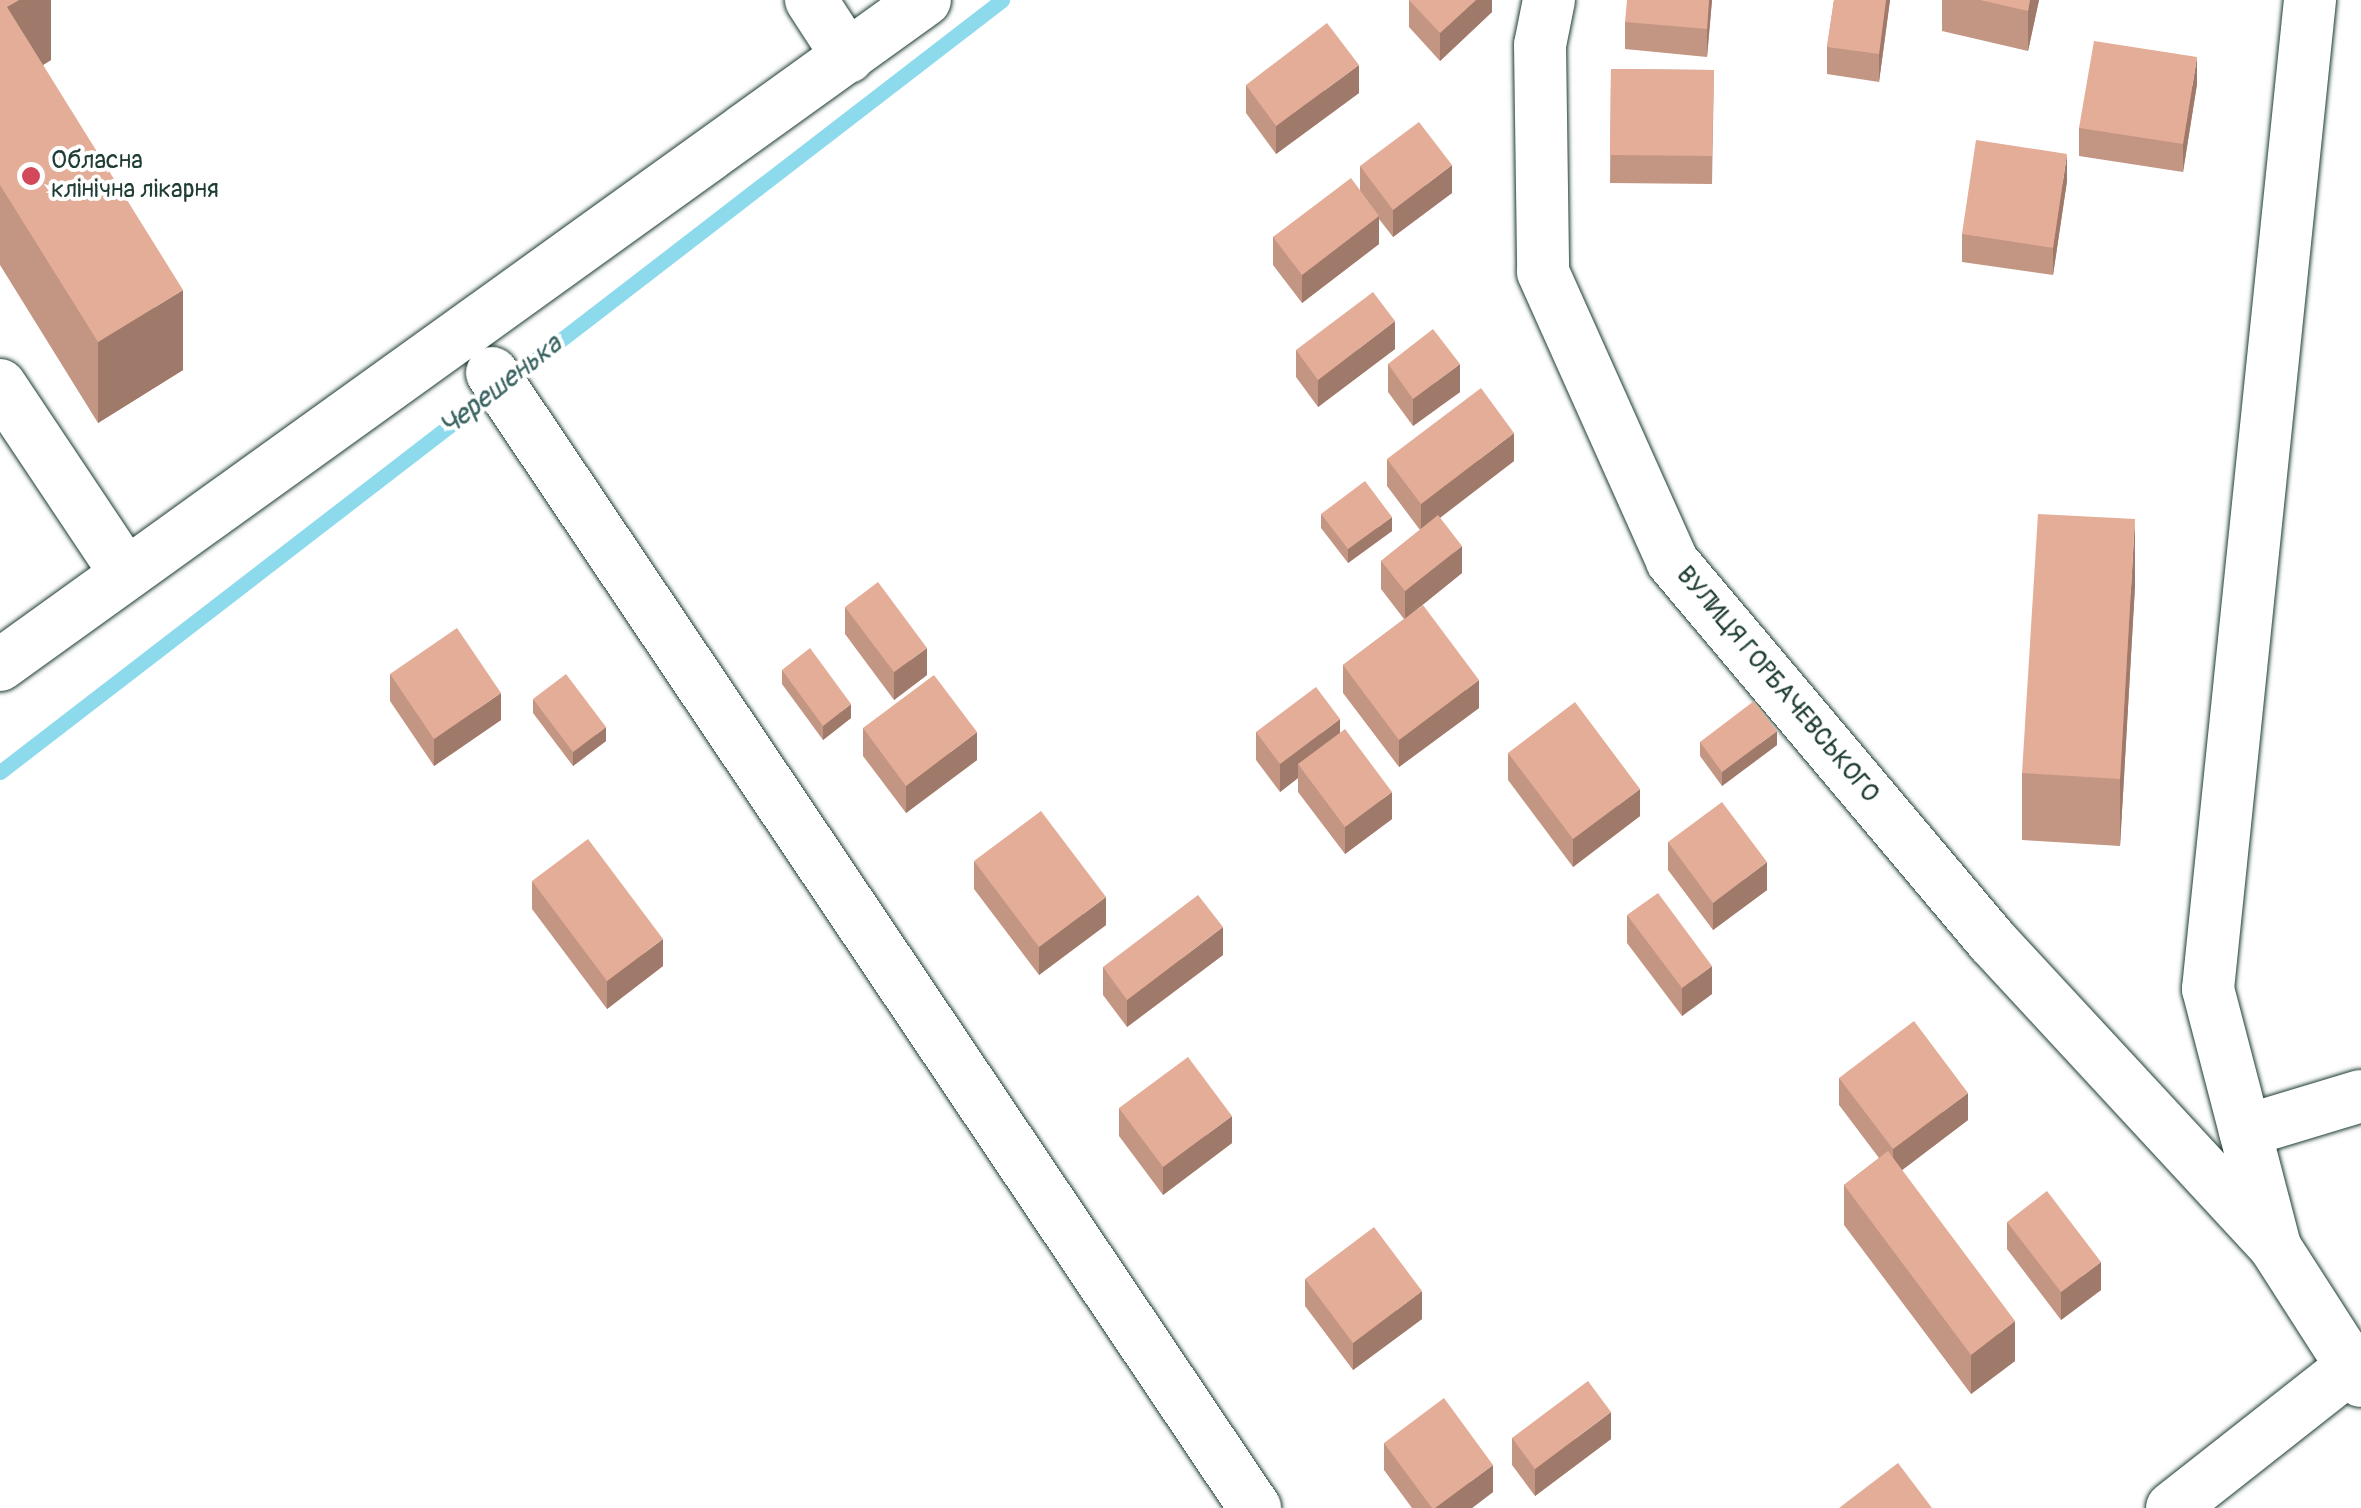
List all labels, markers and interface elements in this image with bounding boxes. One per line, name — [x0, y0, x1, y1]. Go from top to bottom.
place label: Обласна клінічна лікарня — [51, 147, 219, 206]
marker: Обласна клінічна лікарня — [20, 165, 42, 187]
water label: Черешенька — [433, 328, 569, 444]
street label: ВУЛИЦЯ ГОРБАЧЕВСЬКОГО — [1669, 561, 1885, 809]

